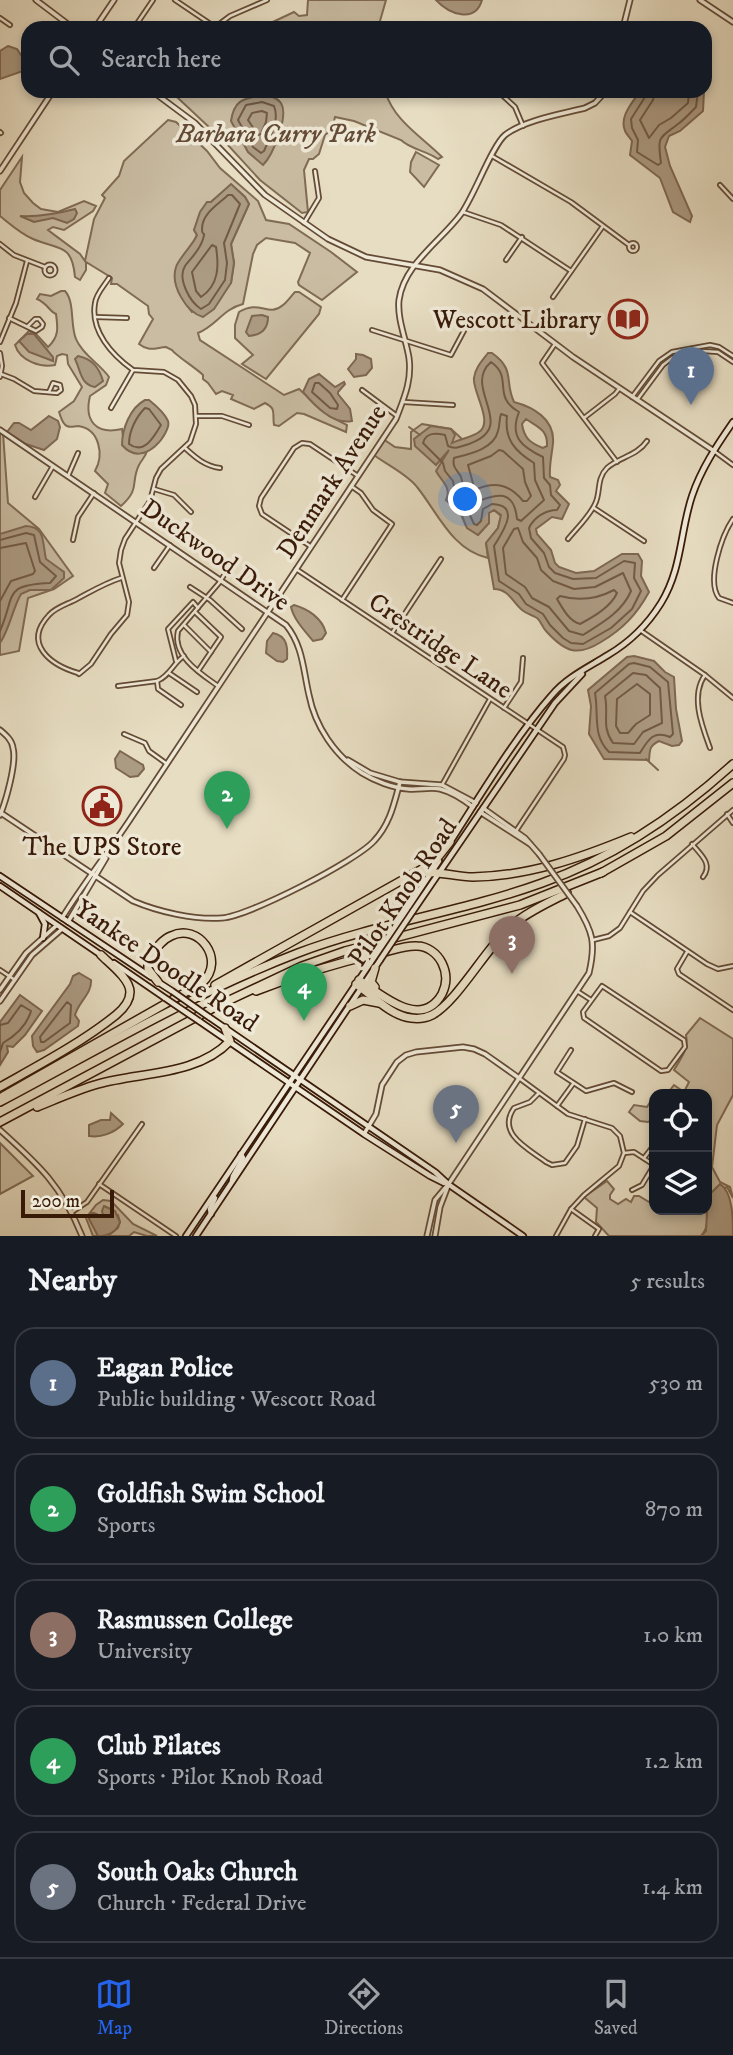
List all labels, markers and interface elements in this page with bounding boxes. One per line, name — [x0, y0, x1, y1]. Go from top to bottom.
search box — [21, 21, 712, 98]
icon: search — [45, 41, 83, 79]
text: Search here — [101, 43, 221, 76]
park label: Barbara Curry Park — [175, 118, 376, 151]
library icon: Wescott Library — [607, 298, 649, 340]
place label: Wescott Library — [432, 304, 602, 337]
pin: 1 — [668, 347, 714, 405]
street label: Denmark Avenue — [270, 398, 394, 565]
your location — [448, 482, 482, 516]
street label: Duckwood Drive — [134, 492, 296, 619]
street label: Crestridge Lane — [362, 586, 519, 707]
pin: 2 — [204, 771, 250, 829]
public building icon: The UPS Store — [81, 785, 123, 827]
street label: Pilot Knob Road — [341, 812, 465, 973]
place label: The UPS Store — [23, 831, 181, 864]
street label: Yankee Doodle Road — [68, 893, 264, 1040]
pin: 3 — [489, 916, 535, 974]
pin: 4 — [281, 963, 327, 1021]
pin: 5 — [433, 1085, 479, 1143]
map controls — [649, 1089, 712, 1215]
button: locate — [649, 1089, 712, 1152]
button: layers — [649, 1152, 712, 1215]
scale bar — [21, 1187, 114, 1219]
text: 200 m — [32, 1190, 80, 1213]
text: Nearby — [28, 1263, 117, 1300]
text: 5 results — [630, 1267, 705, 1296]
text: Eagan Police — [97, 1352, 233, 1385]
text: 1 — [49, 1369, 57, 1398]
text: 530 m — [648, 1369, 703, 1398]
text: Public building · Wescott Road — [97, 1385, 376, 1414]
text: Goldfish Swim School — [97, 1478, 324, 1511]
text: 2 — [47, 1495, 59, 1524]
text: 870 m — [645, 1495, 703, 1524]
text: Sports — [97, 1511, 155, 1540]
text: Rasmussen College — [97, 1604, 293, 1637]
text: 3 — [49, 1621, 57, 1650]
text: 1.0 km — [643, 1621, 703, 1650]
text: University — [97, 1637, 192, 1666]
text: Club Pilates — [97, 1730, 221, 1763]
text: 4 — [46, 1747, 60, 1776]
text: 1.2 km — [644, 1747, 703, 1776]
text: Sports · Pilot Knob Road — [97, 1763, 323, 1792]
text: South Oaks Church — [97, 1856, 298, 1889]
text: 5 — [47, 1873, 59, 1902]
text: 1.4 km — [642, 1873, 703, 1902]
text: Church · Federal Drive — [97, 1889, 307, 1918]
tab: Map — [95, 1975, 133, 2040]
tab: Directions — [324, 1975, 403, 2040]
tab: Saved — [594, 1975, 638, 2040]

